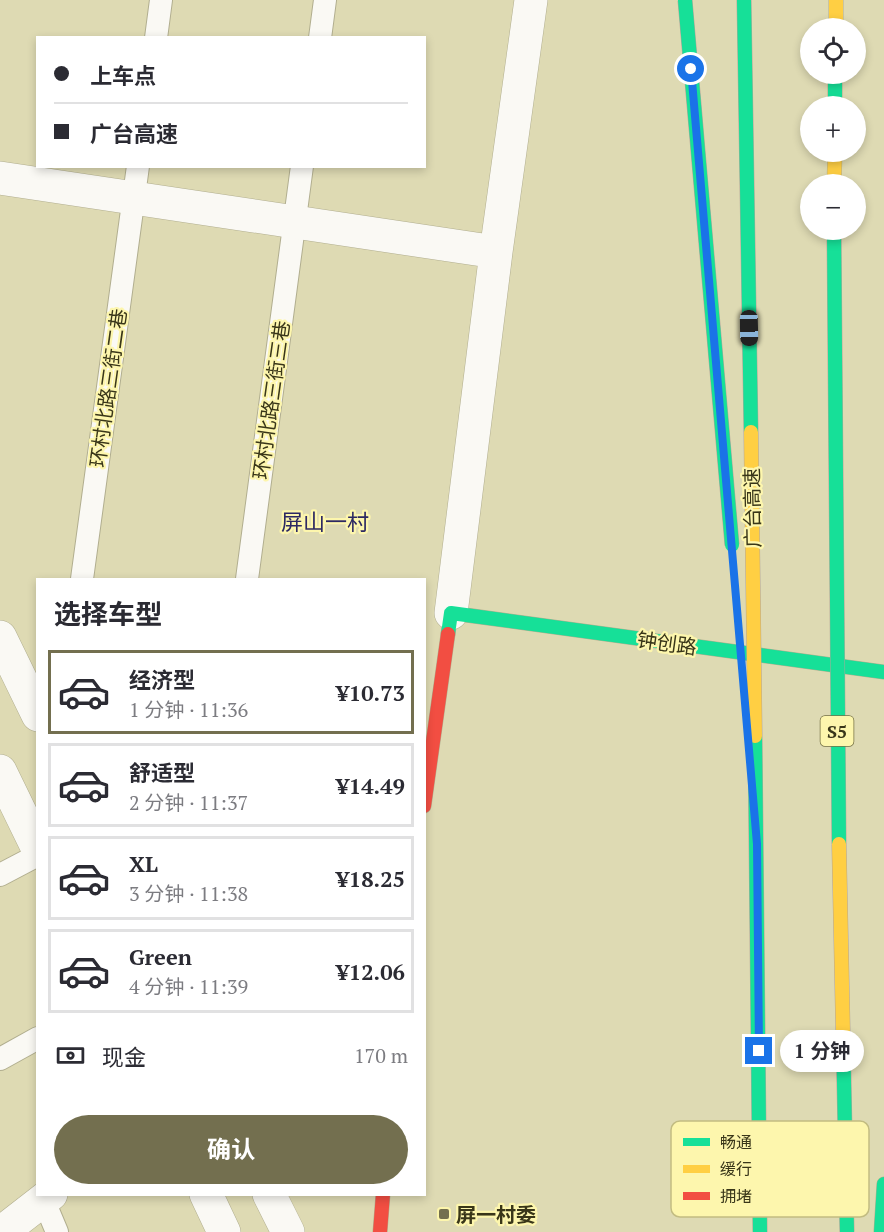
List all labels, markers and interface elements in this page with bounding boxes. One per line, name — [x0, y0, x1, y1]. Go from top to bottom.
map controls — [800, 18, 866, 240]
button: locate — [800, 18, 866, 84]
route start — [677, 55, 704, 82]
text: 上车点 — [90, 61, 156, 90]
button: + — [800, 96, 866, 162]
text: 广台高速 — [90, 119, 178, 148]
button: − — [800, 174, 866, 240]
street label: 环村北路三街二巷 — [83, 307, 133, 469]
car — [740, 310, 758, 346]
street label: 环村北路三街三巷 — [246, 319, 296, 481]
street label: 广台高速 — [738, 468, 766, 548]
district label: 屏山一村 — [281, 507, 369, 536]
text: 选择车型 — [54, 596, 162, 632]
street label: 钟创路 — [635, 625, 699, 661]
icon: car — [57, 665, 111, 719]
text: 经济型 — [129, 665, 195, 694]
text: ¥10.73 — [336, 678, 405, 707]
text: 1 分钟 · 11:36 — [129, 696, 248, 723]
road number: S5 — [820, 716, 854, 746]
icon: car — [57, 758, 111, 812]
text: 舒适型 — [129, 758, 195, 787]
text: ¥14.49 — [336, 771, 405, 800]
text: 2 分钟 · 11:37 — [129, 789, 248, 816]
text: XL — [129, 849, 158, 878]
icon: car — [57, 851, 111, 905]
text: ¥18.25 — [336, 864, 405, 893]
text: 3 分钟 · 11:38 — [129, 880, 248, 907]
text: Green — [129, 942, 192, 971]
icon: car — [57, 944, 111, 998]
text: ¥12.06 — [336, 957, 405, 986]
text: 4 分钟 · 11:39 — [129, 973, 248, 1000]
callout: 1 分钟 — [780, 1030, 864, 1072]
route end — [745, 1037, 772, 1064]
text: 1 分钟 — [794, 1037, 850, 1064]
icon: cash — [54, 1039, 87, 1072]
text: 现金 — [102, 1042, 146, 1071]
text: 170 m — [354, 1042, 408, 1069]
button: 确认 — [54, 1115, 408, 1184]
legend — [671, 1121, 869, 1217]
text: 畅通 — [720, 1131, 752, 1153]
text: 缓行 — [720, 1158, 752, 1180]
text: 拥堵 — [720, 1185, 752, 1207]
place label: 屏一村委 — [456, 1201, 536, 1228]
marker: 屏一村委 — [437, 1207, 451, 1221]

